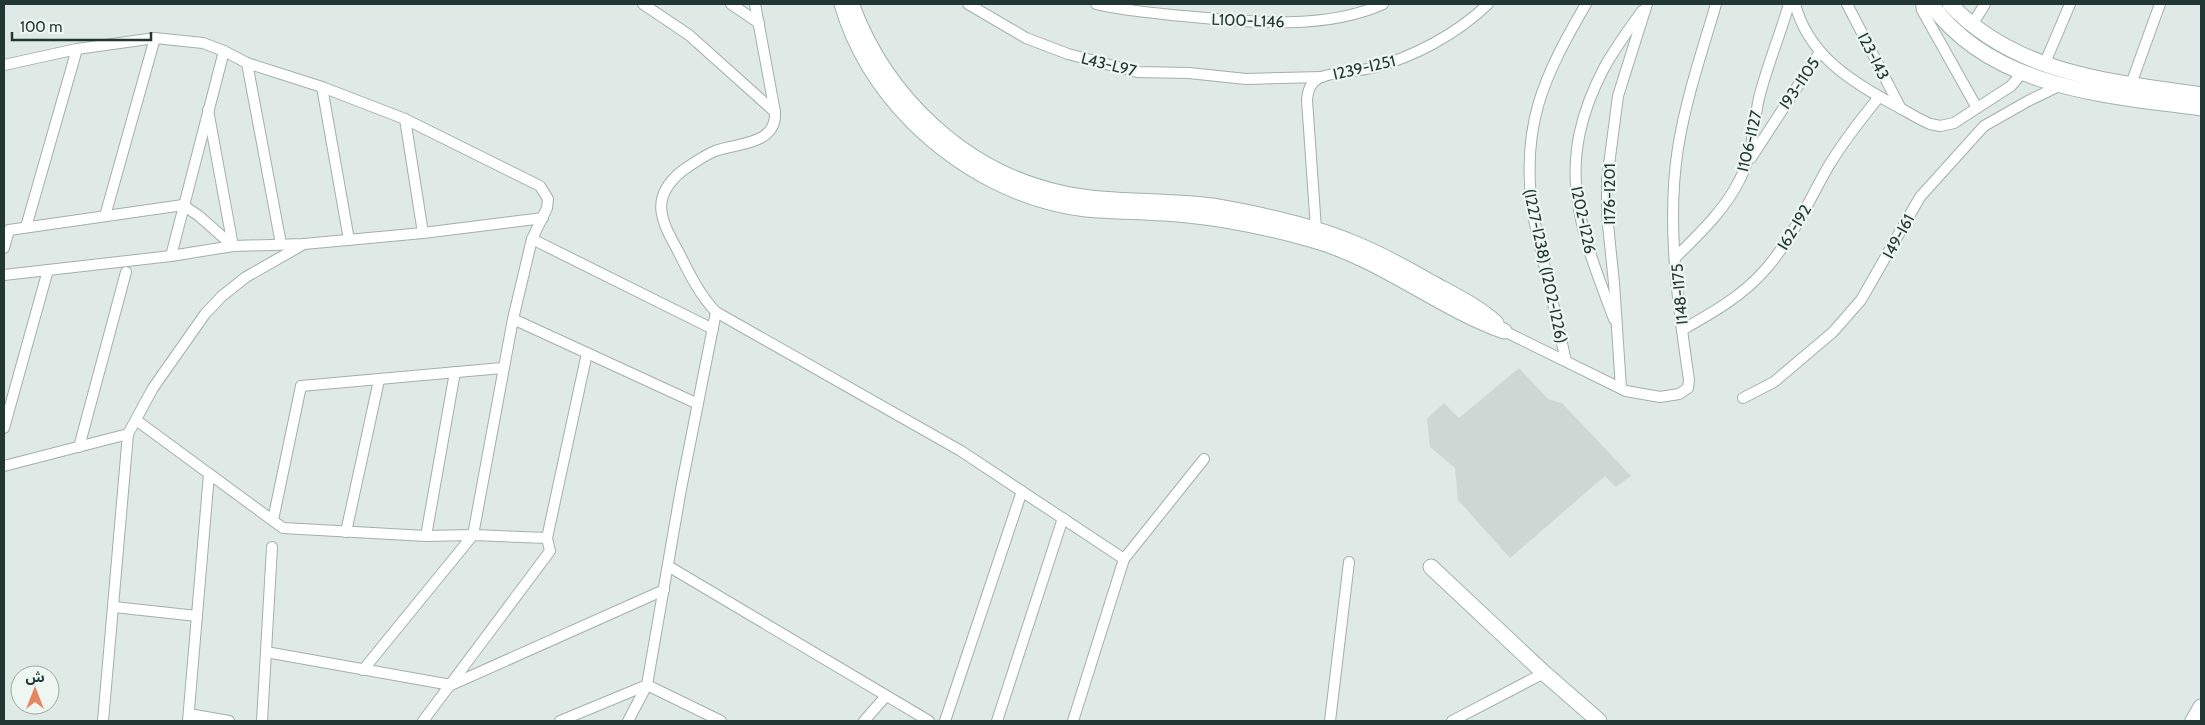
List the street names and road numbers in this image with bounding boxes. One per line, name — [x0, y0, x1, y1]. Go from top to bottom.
street label: L100-L146 — [1211, 10, 1285, 31]
street label: I23-I43 — [1854, 30, 1893, 83]
street label: L43-L97 — [1079, 48, 1139, 81]
street label: I239-I251 — [1331, 51, 1397, 84]
street label: I93-I105 — [1775, 54, 1823, 113]
street label: I106-I127 — [1733, 109, 1766, 173]
street label: I176-I201 — [1600, 163, 1619, 225]
street label: I202-I226 — [1567, 185, 1600, 256]
street label: (I227-I238) (I202-I226) — [1520, 187, 1571, 345]
street label: I62-I92 — [1773, 201, 1815, 253]
street label: I49-I61 — [1879, 211, 1918, 262]
street label: I148-I175 — [1667, 263, 1692, 325]

